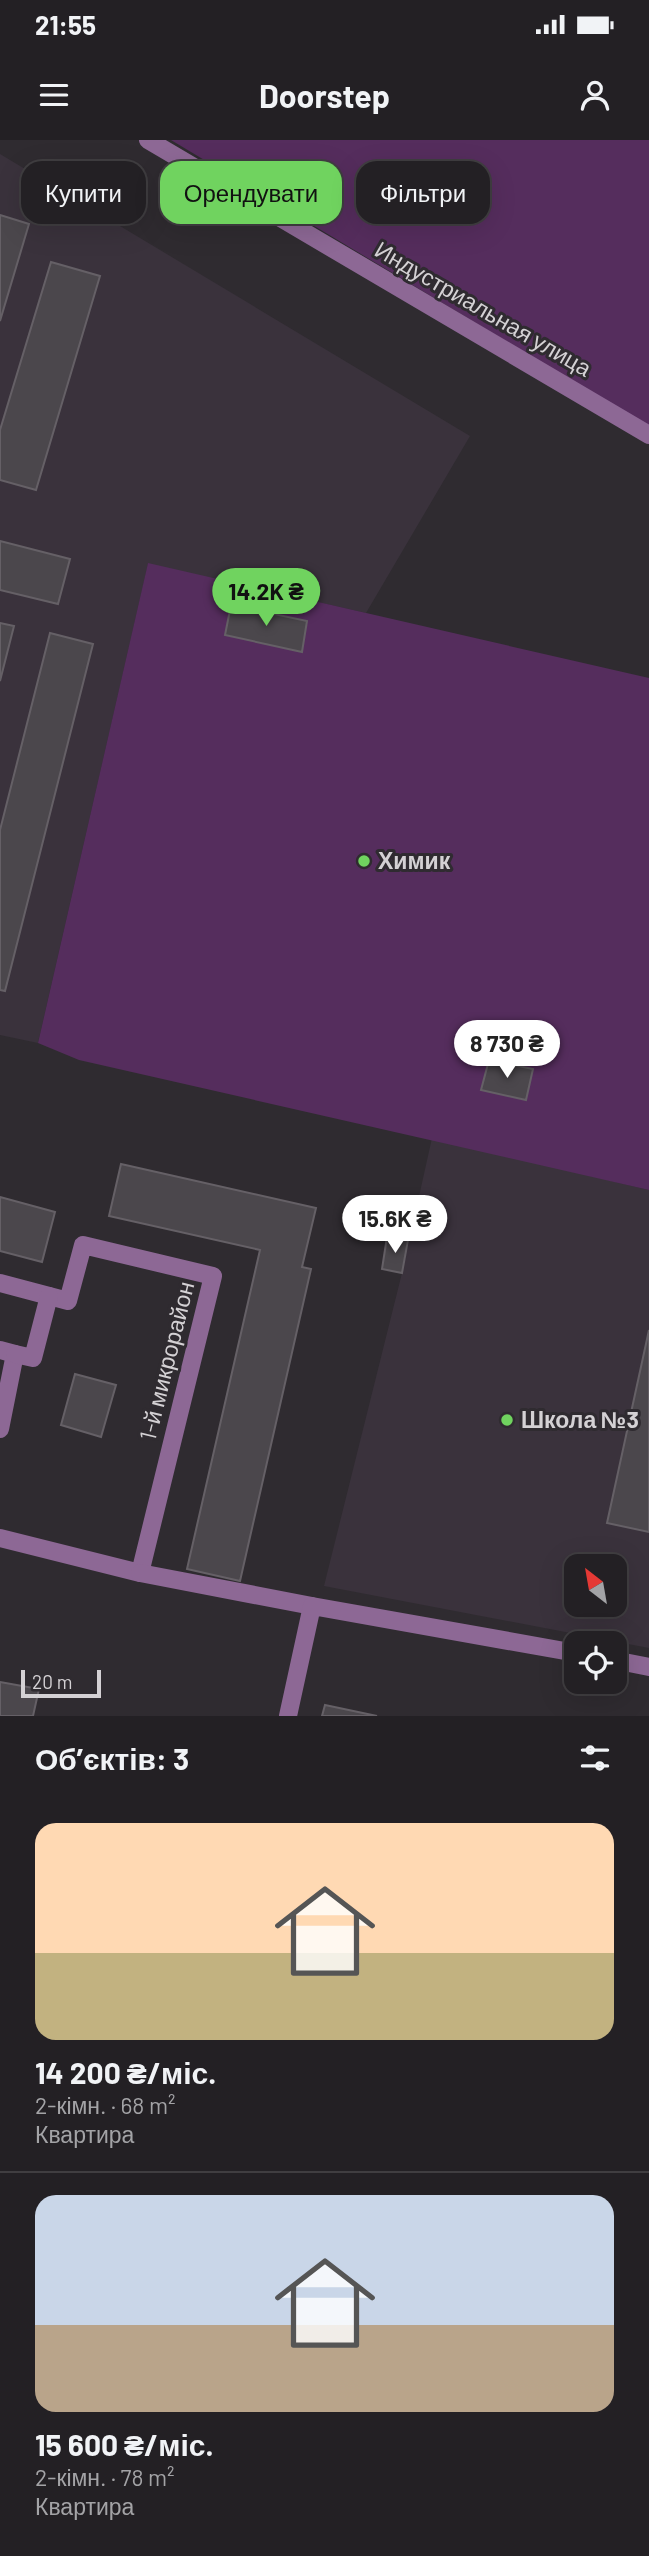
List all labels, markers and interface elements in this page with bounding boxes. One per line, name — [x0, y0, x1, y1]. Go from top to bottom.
text: 21:55 — [35, 9, 96, 40]
icon: menu — [35, 76, 73, 114]
text: Doorstep — [259, 76, 390, 114]
icon: person — [576, 76, 614, 114]
chip: Купити — [21, 161, 146, 224]
chip: Орендувати — [160, 161, 342, 224]
chip: Фільтри — [356, 161, 490, 224]
street label: Индустриальная улица — [370, 235, 597, 382]
pin: 14.2K ₴ — [201, 568, 331, 628]
text: 14.2K ₴ — [228, 577, 304, 605]
place label: Химик — [378, 846, 451, 874]
marker: Химик — [356, 853, 372, 869]
pin: 8 730 ₴ — [442, 1020, 572, 1080]
text: 8 730 ₴ — [470, 1029, 544, 1057]
pin: 15.6K ₴ — [330, 1196, 460, 1255]
text: 15.6K ₴ — [358, 1204, 432, 1232]
street label: 1-й микрорайон — [133, 1278, 199, 1443]
place label: Школа №3 — [521, 1405, 639, 1433]
marker: Школа №3 — [499, 1412, 515, 1428]
north arrow — [564, 1554, 626, 1617]
map controls — [564, 1554, 627, 1694]
button: locate — [564, 1631, 627, 1694]
scale bar — [21, 1667, 102, 1699]
text: 20 m — [32, 1670, 72, 1693]
icon: filters — [576, 1739, 614, 1777]
text: Об’єктів: 3 — [35, 1740, 189, 1776]
icon: home — [262, 1868, 388, 1994]
text: 14 200 ₴/міс. — [35, 2054, 216, 2090]
text: 2-кімн. · 68 m² — [35, 2091, 175, 2119]
text: Квартира — [35, 2120, 134, 2148]
icon: home — [262, 2240, 388, 2366]
text: 15 600 ₴/міс. — [35, 2426, 214, 2462]
text: 2-кімн. · 78 m² — [35, 2463, 174, 2491]
text: Квартира — [35, 2492, 134, 2520]

